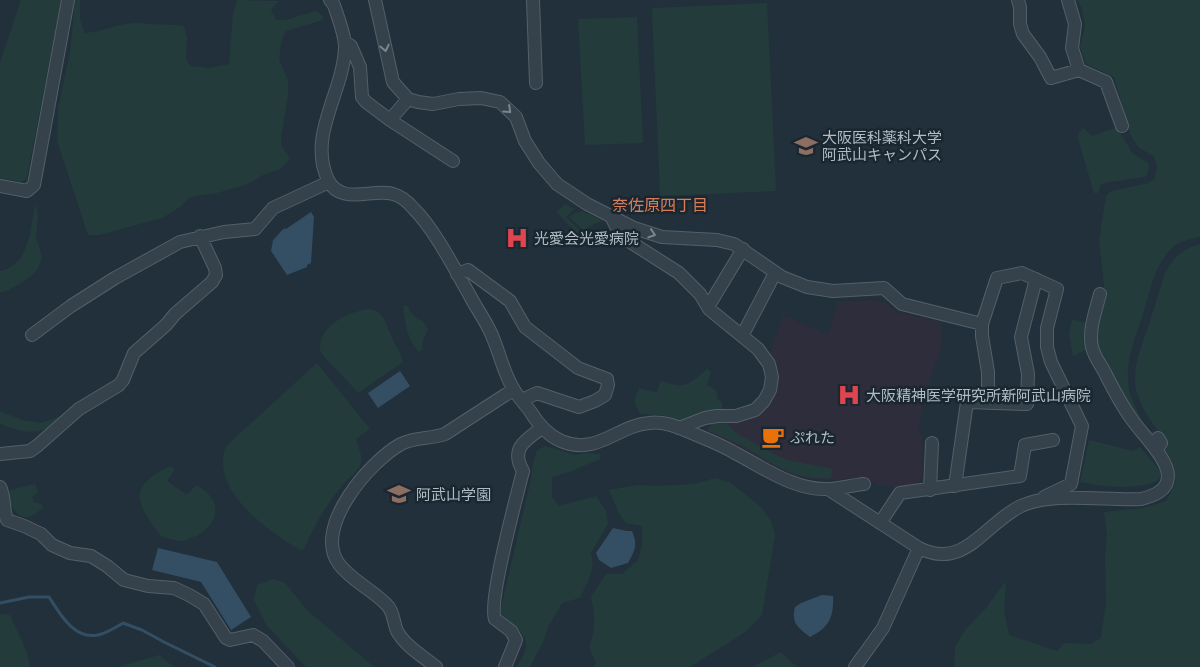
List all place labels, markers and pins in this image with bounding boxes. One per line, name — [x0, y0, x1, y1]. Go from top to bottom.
place label: 大阪医科薬科大学 阿武山キャンパス — [822, 127, 942, 165]
school or university icon: 大阪医科薬科大学 阿武山キャンパス — [793, 133, 819, 159]
hospital icon: 光愛会光愛病院 — [504, 225, 530, 251]
place label: 光愛会光愛病院 — [534, 228, 639, 249]
hospital icon: 大阪精神医学研究所新阿武山病院 — [836, 382, 862, 408]
place label: 大阪精神医学研究所新阿武山病院 — [866, 385, 1091, 406]
cafe icon: ぷれた — [760, 424, 786, 450]
place label: ぷれた — [790, 427, 835, 448]
school or university icon: 阿武山学園 — [386, 481, 412, 507]
place label: 阿武山学園 — [416, 484, 491, 505]

